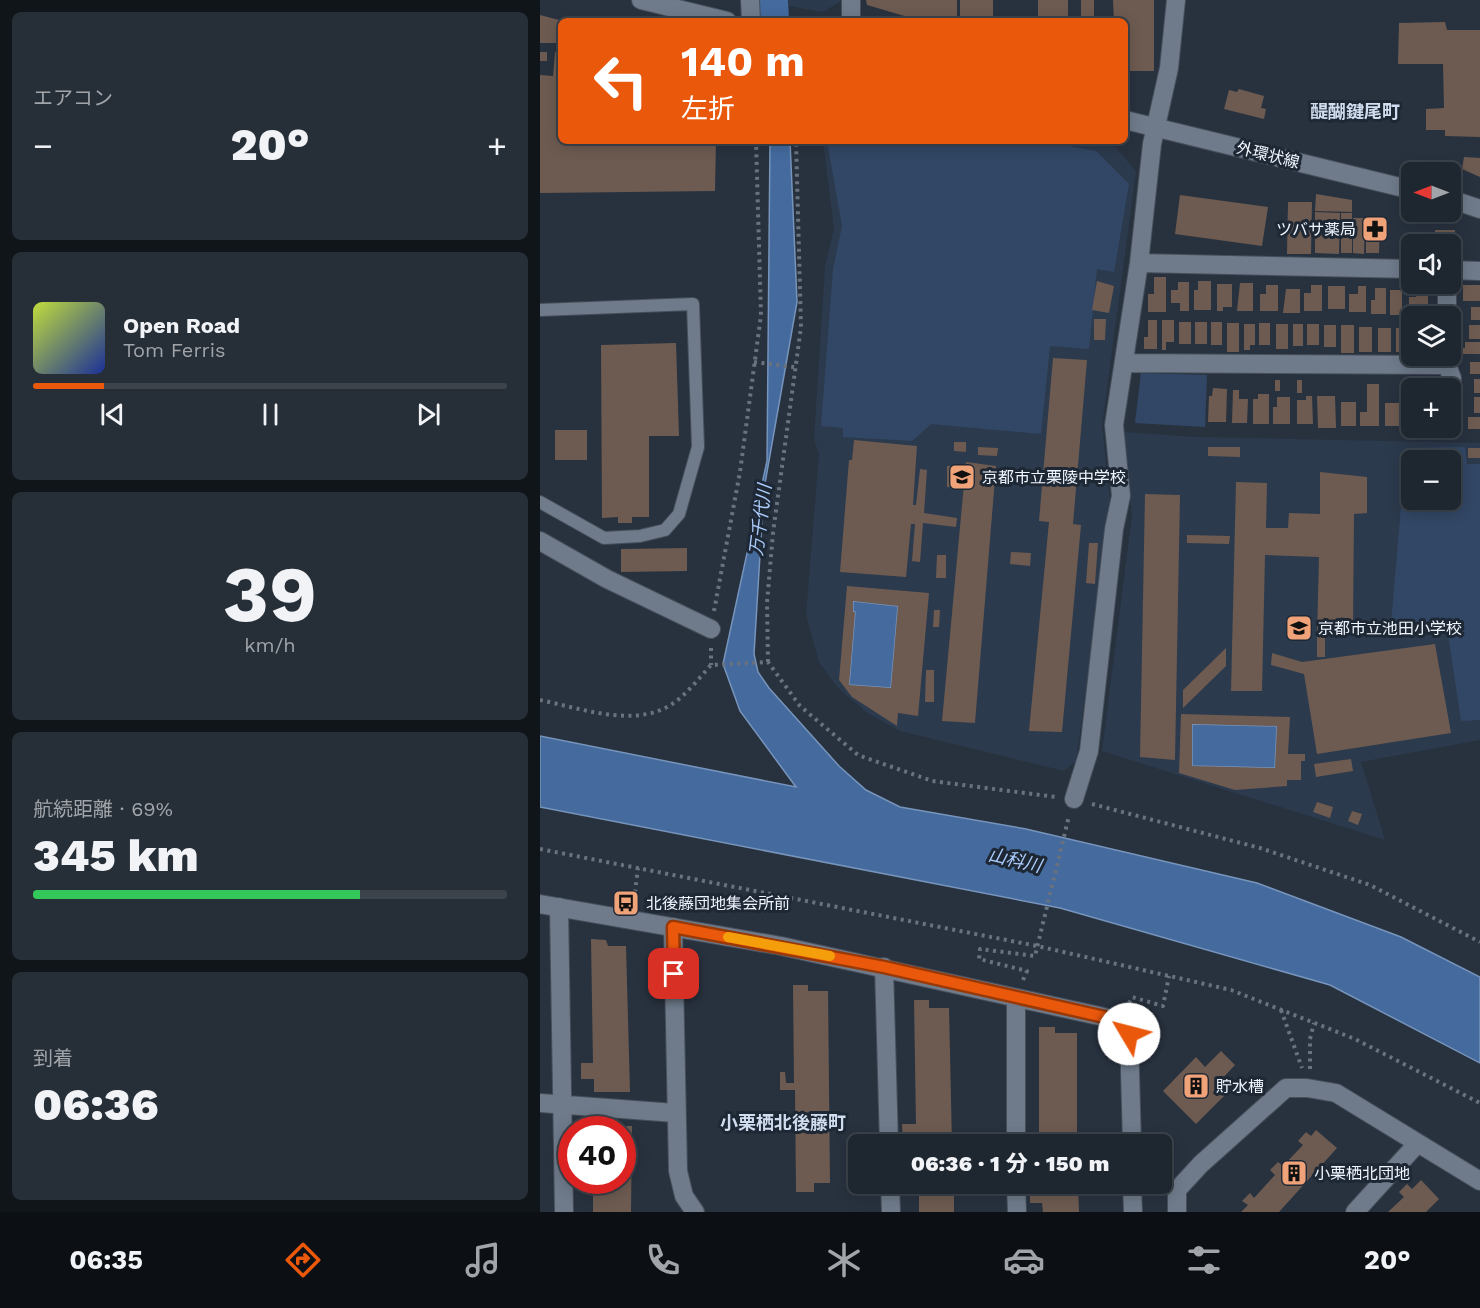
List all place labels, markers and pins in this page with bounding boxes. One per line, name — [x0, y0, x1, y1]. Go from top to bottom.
pharmacy icon: ツバサ薬局 — [1360, 214, 1390, 244]
place label: ツバサ薬局 — [1276, 220, 1356, 239]
school or university icon: 京都市立栗陵中学校 — [947, 462, 977, 492]
place label: 京都市立栗陵中学校 — [982, 468, 1126, 487]
school or university icon: 京都市立池田小学校 — [1284, 613, 1314, 643]
place label: 京都市立池田小学校 — [1318, 619, 1462, 638]
bus stop icon: 北後藤団地集会所前 — [611, 888, 641, 918]
place label: 北後藤団地集会所前 — [646, 894, 790, 913]
pin — [648, 948, 699, 999]
building icon: 貯水槽 — [1181, 1071, 1211, 1101]
place label: 貯水槽 — [1216, 1077, 1264, 1096]
building icon: 小栗栖北団地 — [1279, 1158, 1309, 1188]
place label: 小栗栖北団地 — [1314, 1164, 1410, 1183]

